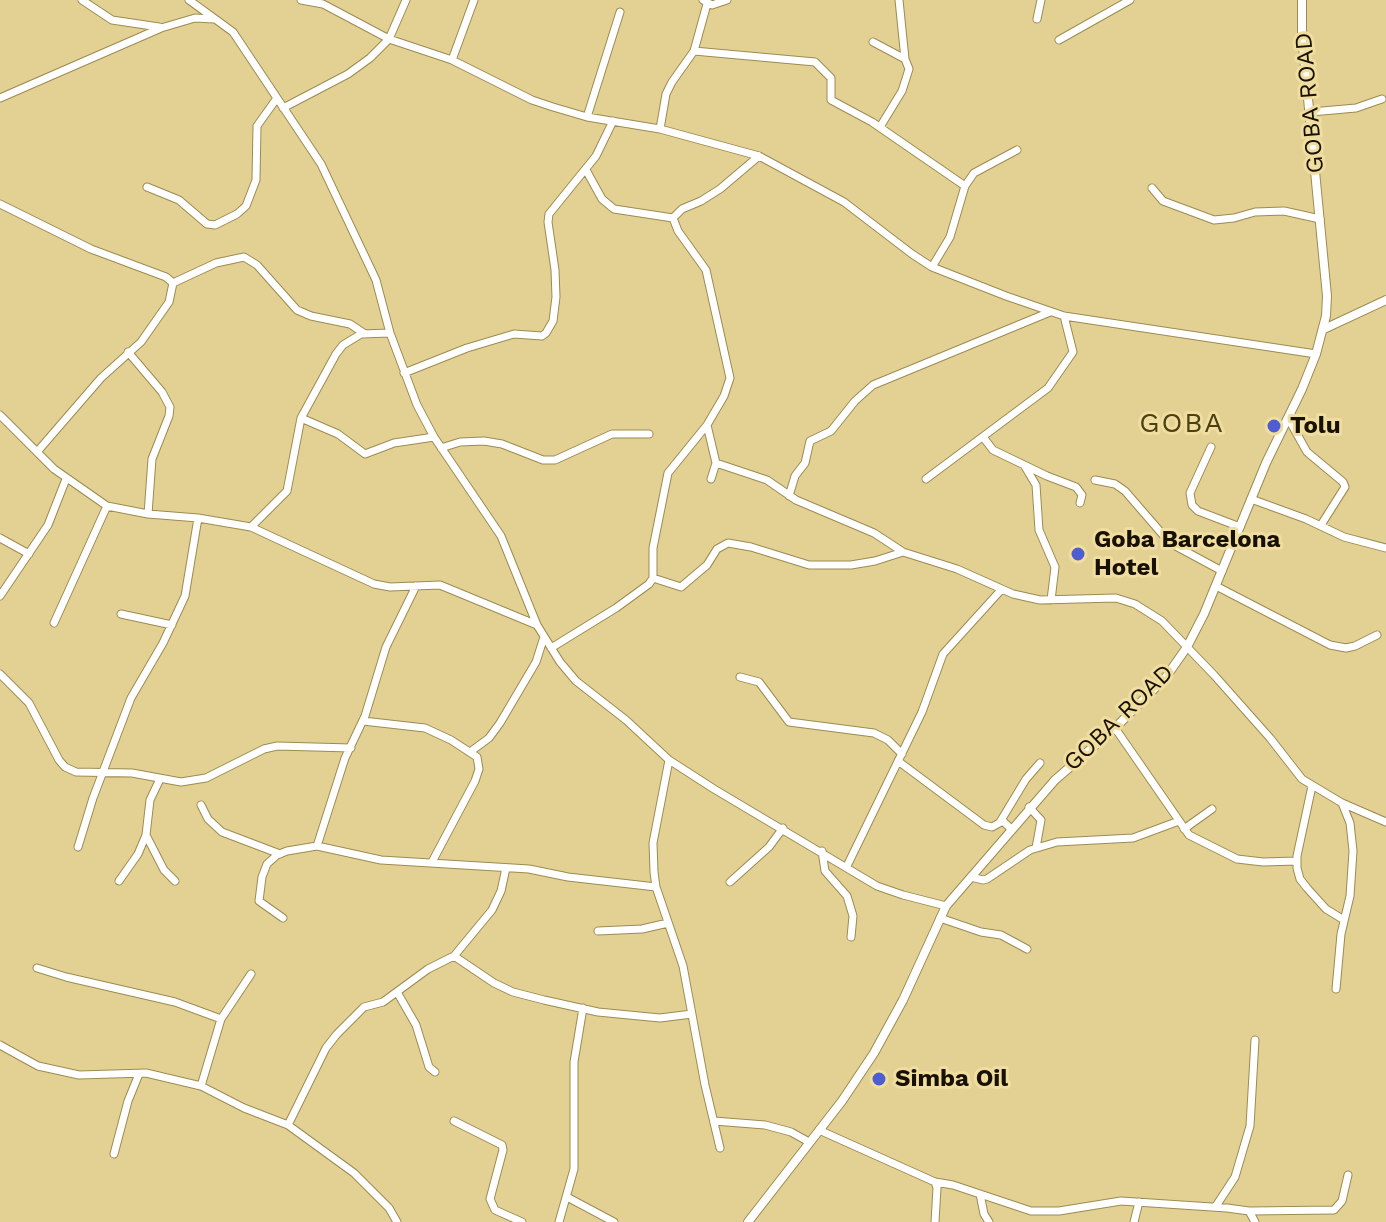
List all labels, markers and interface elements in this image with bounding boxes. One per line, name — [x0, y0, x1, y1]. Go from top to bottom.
street label: GOBA ROAD — [1290, 31, 1330, 175]
district label: GOBA — [1139, 407, 1225, 441]
place label: Tolu — [1290, 412, 1341, 440]
marker: Tolu — [1265, 417, 1283, 435]
place label: Goba Barcelona Hotel — [1094, 526, 1280, 582]
marker: Goba Barcelona Hotel — [1069, 545, 1087, 563]
street label: GOBA ROAD — [1058, 659, 1180, 777]
place label: Simba Oil — [895, 1065, 1008, 1093]
marker: Simba Oil — [870, 1070, 888, 1088]

